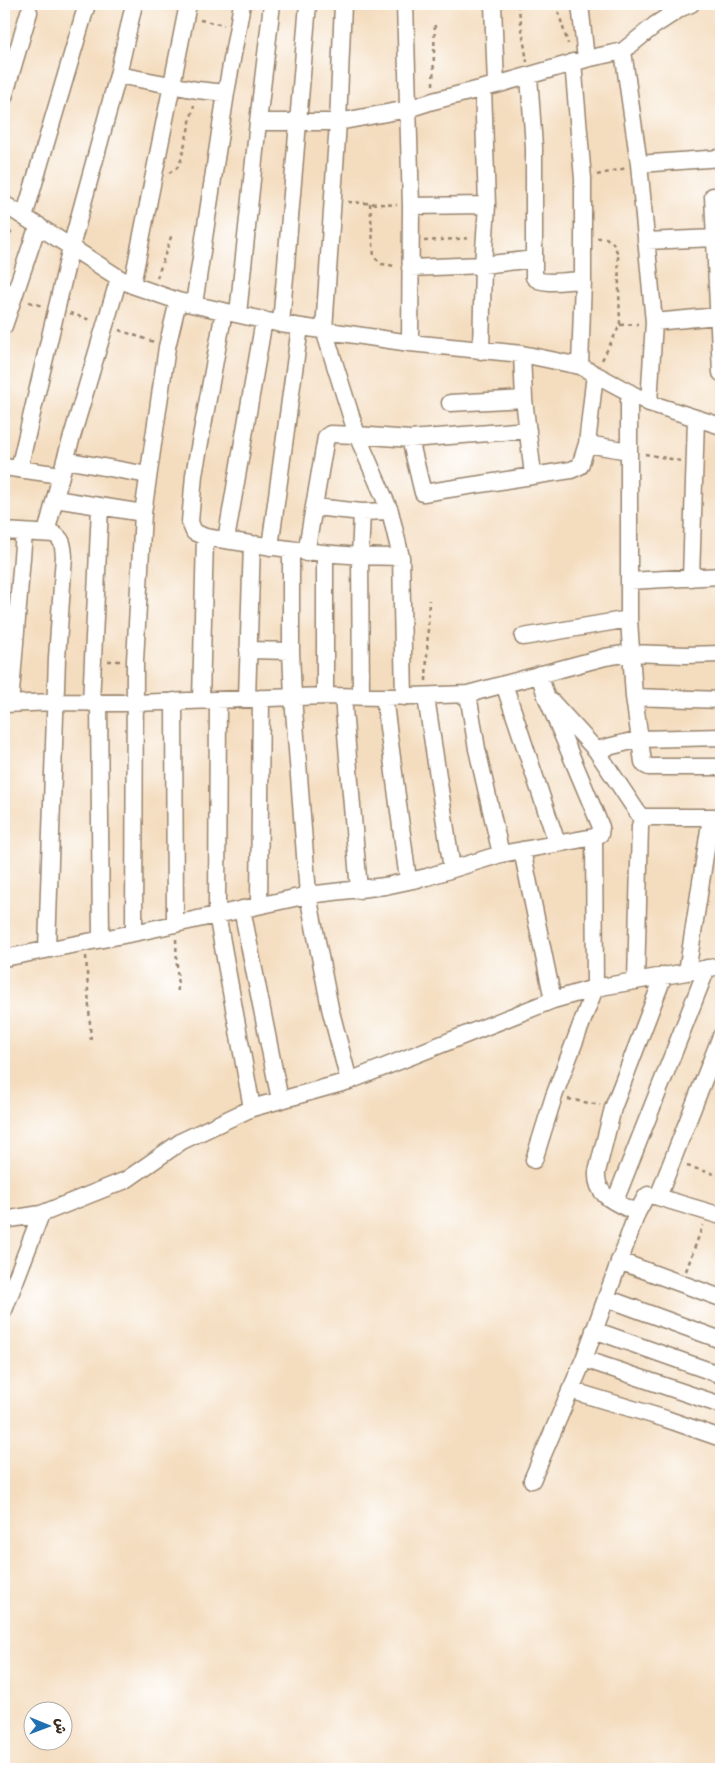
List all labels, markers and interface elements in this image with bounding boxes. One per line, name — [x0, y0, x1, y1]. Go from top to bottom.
north arrow — [22, 1700, 72, 1750]
text: ش — [52, 1718, 70, 1734]

